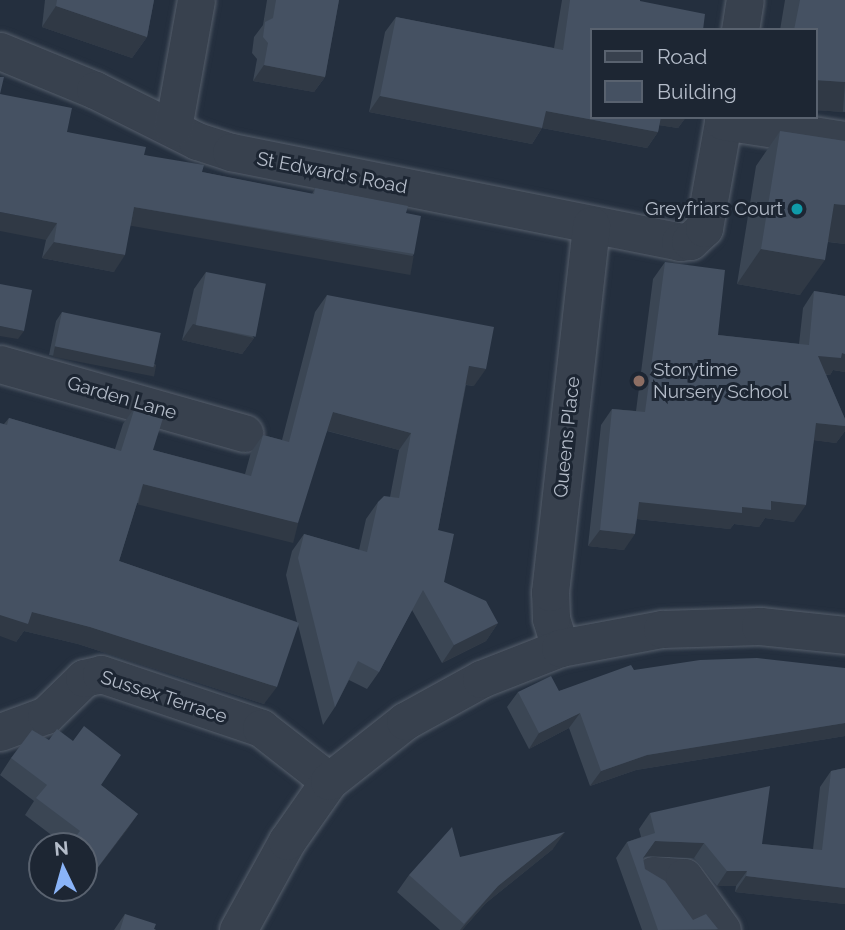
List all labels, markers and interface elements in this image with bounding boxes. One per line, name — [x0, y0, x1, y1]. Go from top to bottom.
legend — [590, 28, 817, 119]
text: Road — [657, 44, 707, 69]
text: Building — [657, 79, 737, 104]
street label: St Edward's Road — [255, 147, 409, 199]
place label: Greyfriars Court — [645, 198, 783, 220]
marker: Greyfriars Court — [789, 201, 805, 217]
place label: Storytime Nursery School — [653, 359, 789, 403]
street label: Garden Lane — [65, 371, 179, 425]
marker: Storytime Nursery School — [631, 373, 647, 389]
street label: Queens Place — [549, 375, 585, 499]
street label: Sussex Terrace — [98, 666, 230, 728]
north arrow — [28, 832, 98, 902]
text: N — [53, 836, 70, 860]

